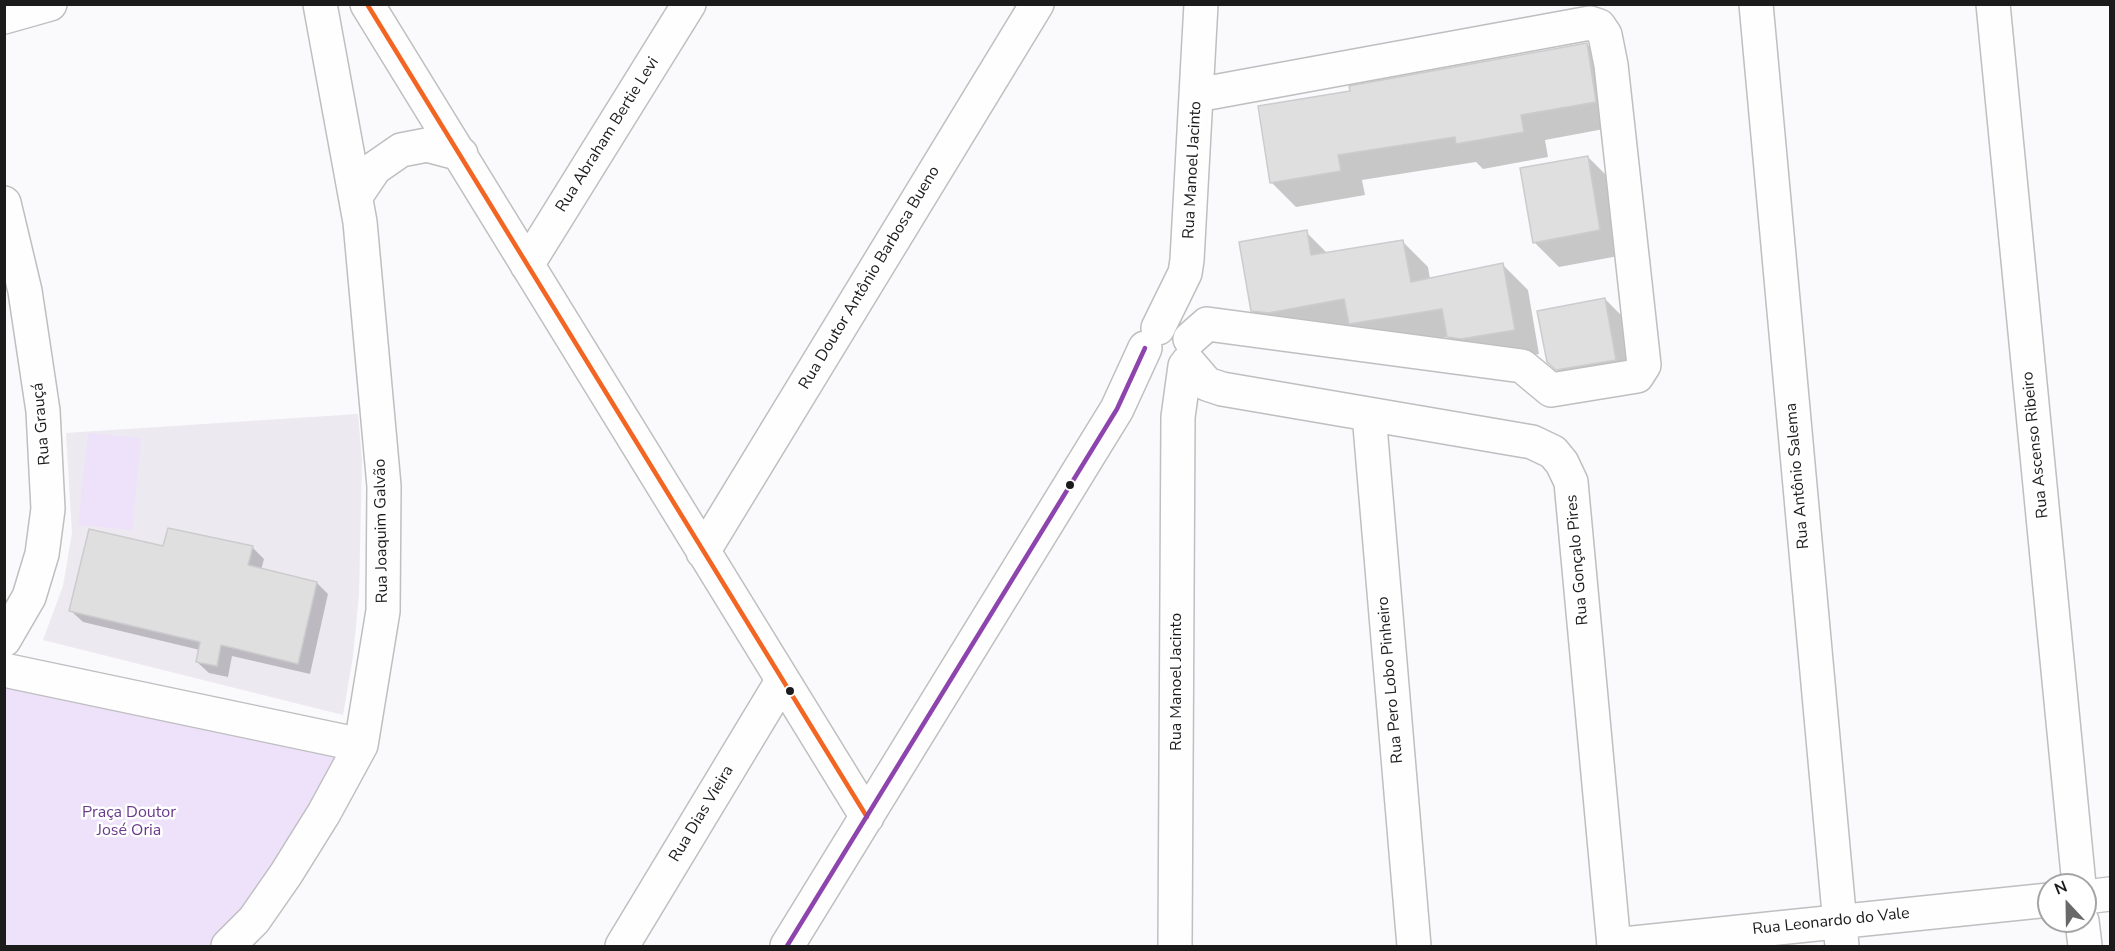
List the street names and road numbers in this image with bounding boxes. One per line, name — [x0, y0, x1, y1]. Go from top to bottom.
street label: Rua Abraham Bertie Levi — [552, 54, 664, 216]
street label: Rua Manoel Jacinto — [1180, 101, 1206, 239]
street label: Rua Doutor Antônio Barbosa Bueno — [796, 163, 944, 393]
street label: Rua Ascenso Ribeiro — [2019, 371, 2053, 519]
street label: Rua Grauçá — [29, 382, 55, 466]
street label: Rua Antônio Salema — [1782, 402, 1814, 550]
street label: Rua Joaquim Galvão — [371, 458, 393, 604]
street label: Rua Gonçalo Pires — [1563, 494, 1593, 626]
street label: Rua Pero Lobo Pinheiro — [1374, 596, 1408, 764]
street label: Rua Manoel Jacinto — [1167, 613, 1187, 751]
street label: Rua Dias Vieira — [666, 762, 738, 866]
street label: Rua Leonardo do Vale — [1751, 904, 1911, 940]

